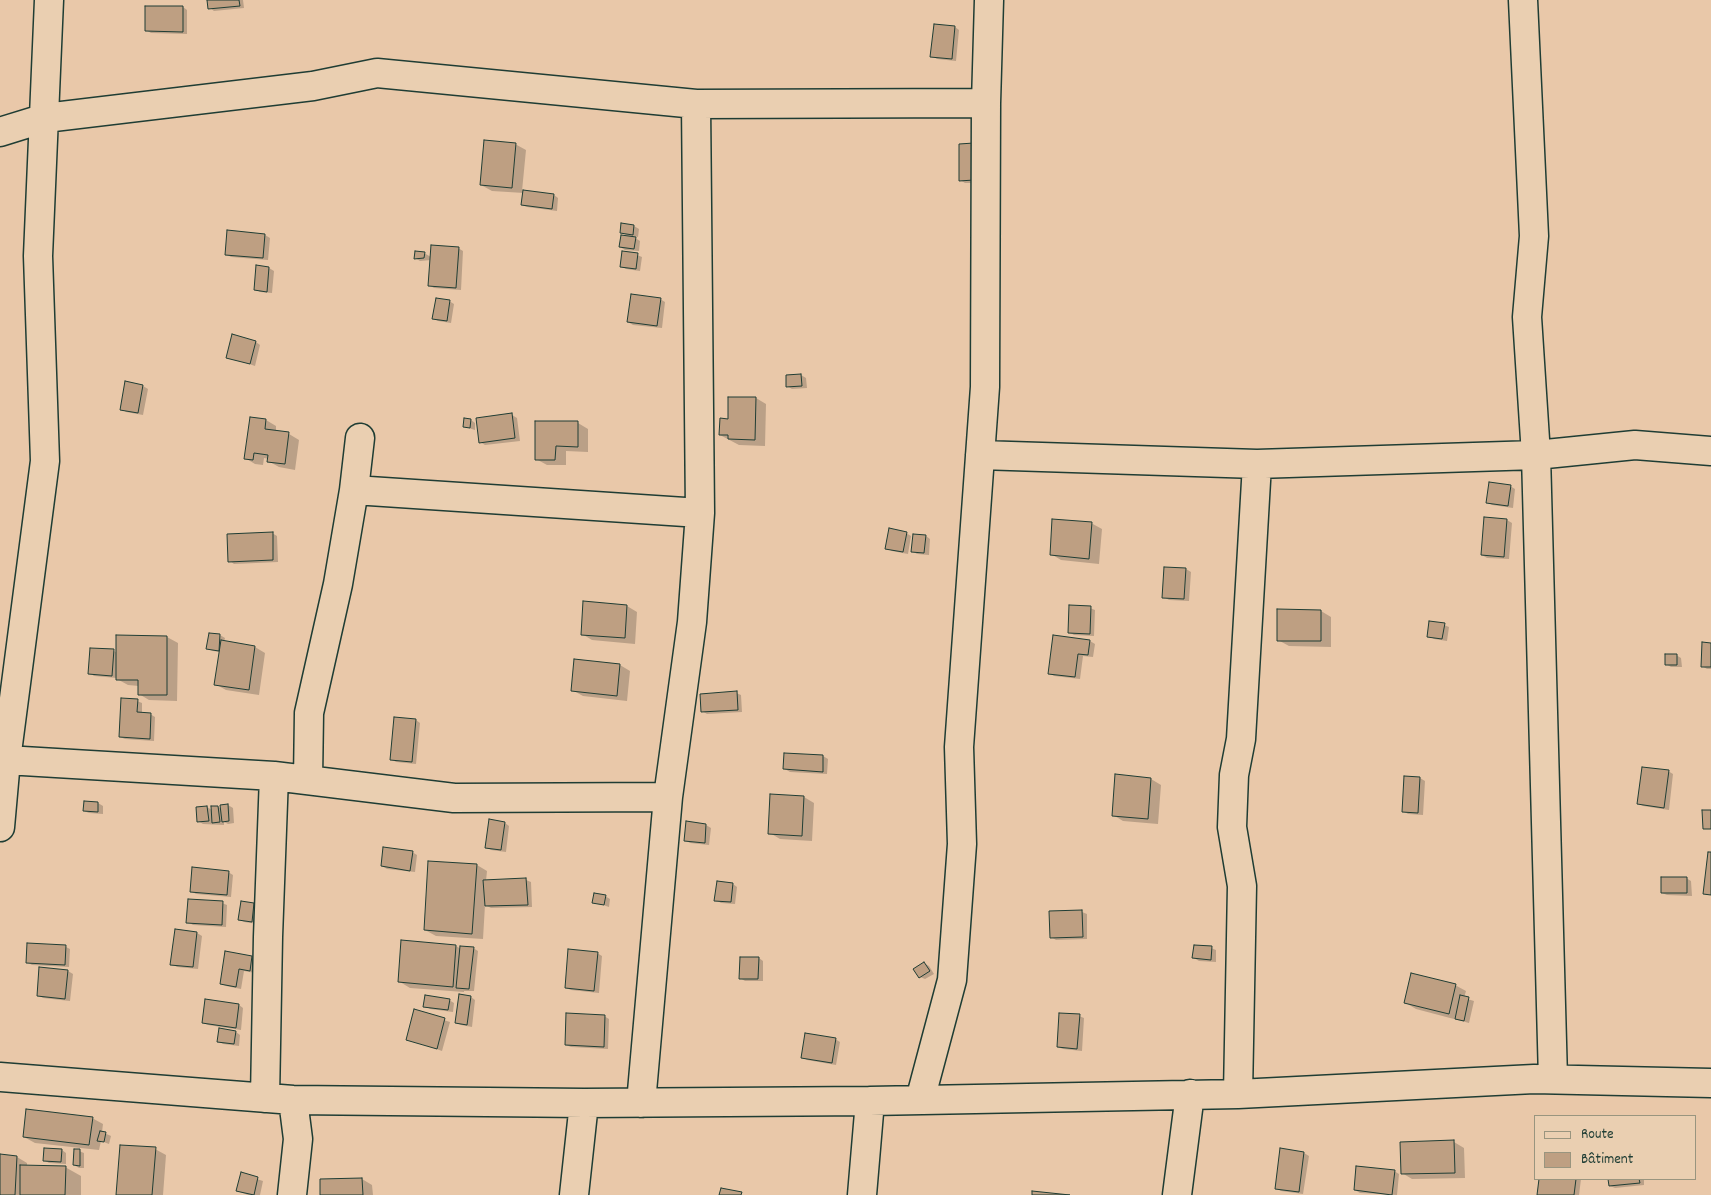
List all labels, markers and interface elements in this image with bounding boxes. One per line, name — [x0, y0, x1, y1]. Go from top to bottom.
legend — [1534, 1115, 1696, 1180]
text: Route — [1581, 1124, 1614, 1146]
text: Bâtiment — [1581, 1149, 1633, 1171]

